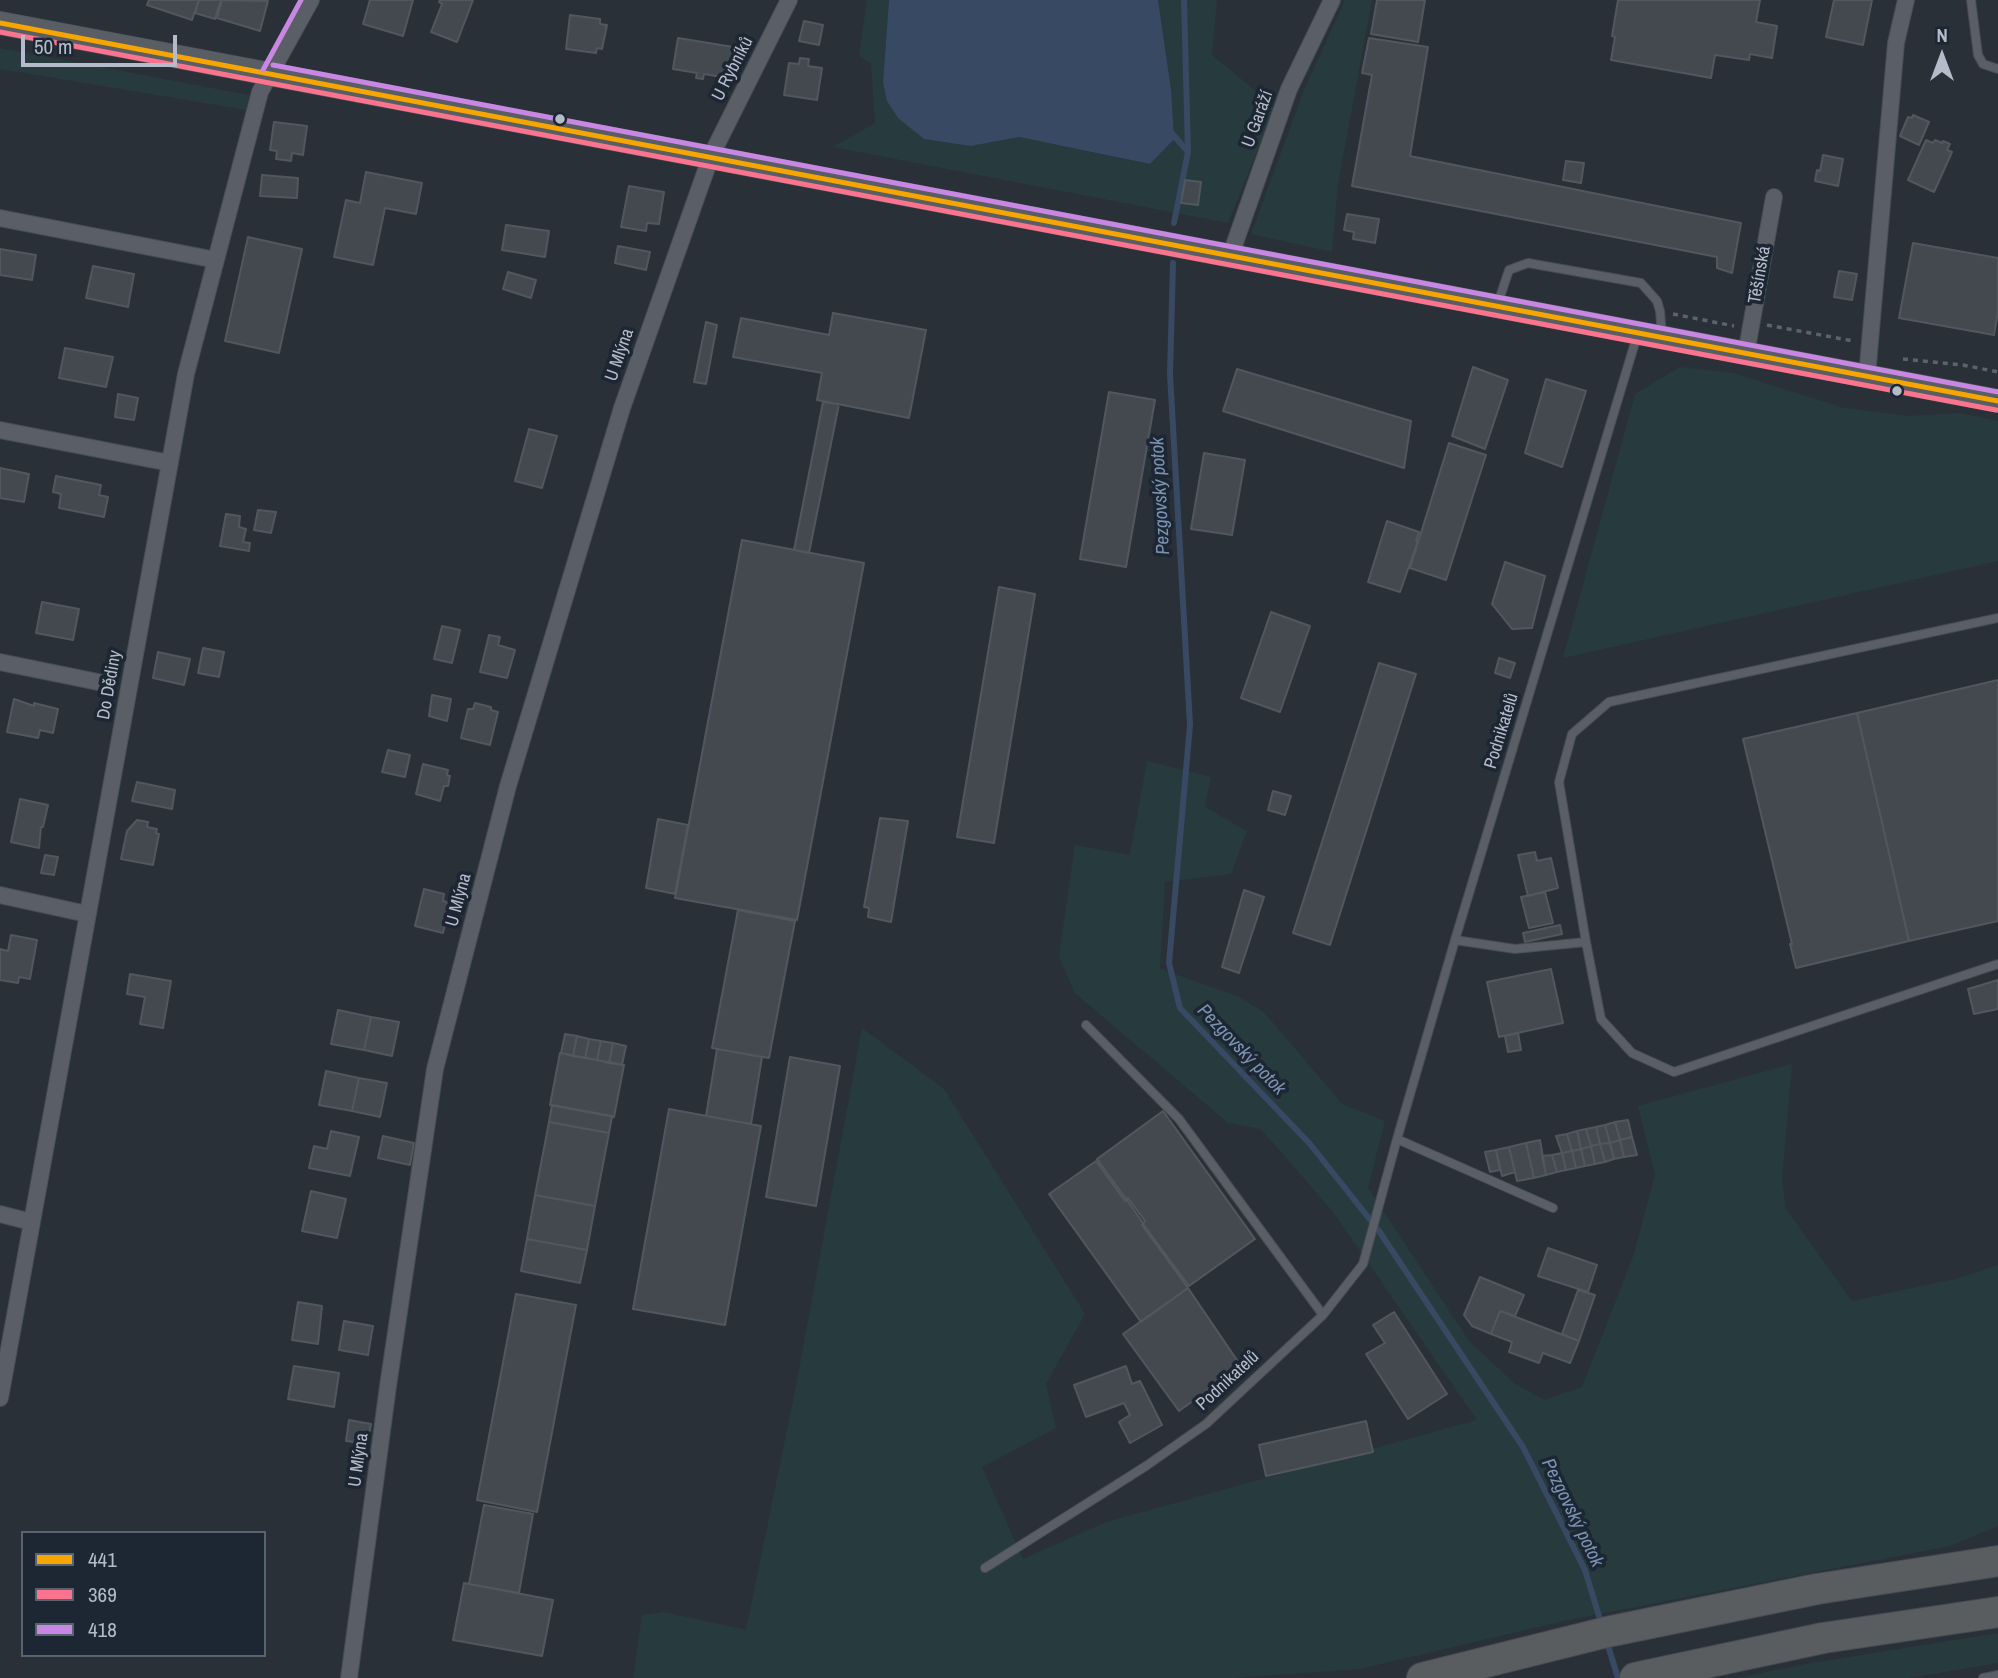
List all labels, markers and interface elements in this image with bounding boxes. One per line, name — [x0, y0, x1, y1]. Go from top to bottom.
scale bar — [24, 21, 180, 65]
north arrow — [1907, 21, 1977, 91]
text: N — [1936, 22, 1948, 48]
text: 50 m — [34, 32, 72, 61]
street label: U Rybníků — [708, 33, 758, 105]
street label: U Garáží — [1238, 88, 1278, 150]
unlabelled marker — [553, 112, 567, 126]
street label: Těšínská — [1744, 244, 1776, 306]
street label: U Mlýna — [601, 326, 639, 384]
unlabelled marker — [1890, 384, 1904, 398]
water label: Pezgovský potok — [1147, 437, 1175, 555]
street label: Do Dědiny — [93, 649, 127, 721]
street label: Podnikatelů — [1480, 691, 1524, 771]
street label: U Mlýna — [442, 871, 476, 929]
water label: Pezgovský potok — [1192, 1000, 1290, 1100]
street label: Podnikatelů — [1192, 1347, 1264, 1415]
street label: U Mlýna — [345, 1432, 373, 1488]
water label: Pezgovský potok — [1536, 1455, 1608, 1571]
legend — [21, 1531, 266, 1657]
text: 441 — [88, 1545, 117, 1574]
text: 369 — [88, 1580, 117, 1609]
text: 418 — [88, 1615, 117, 1644]

